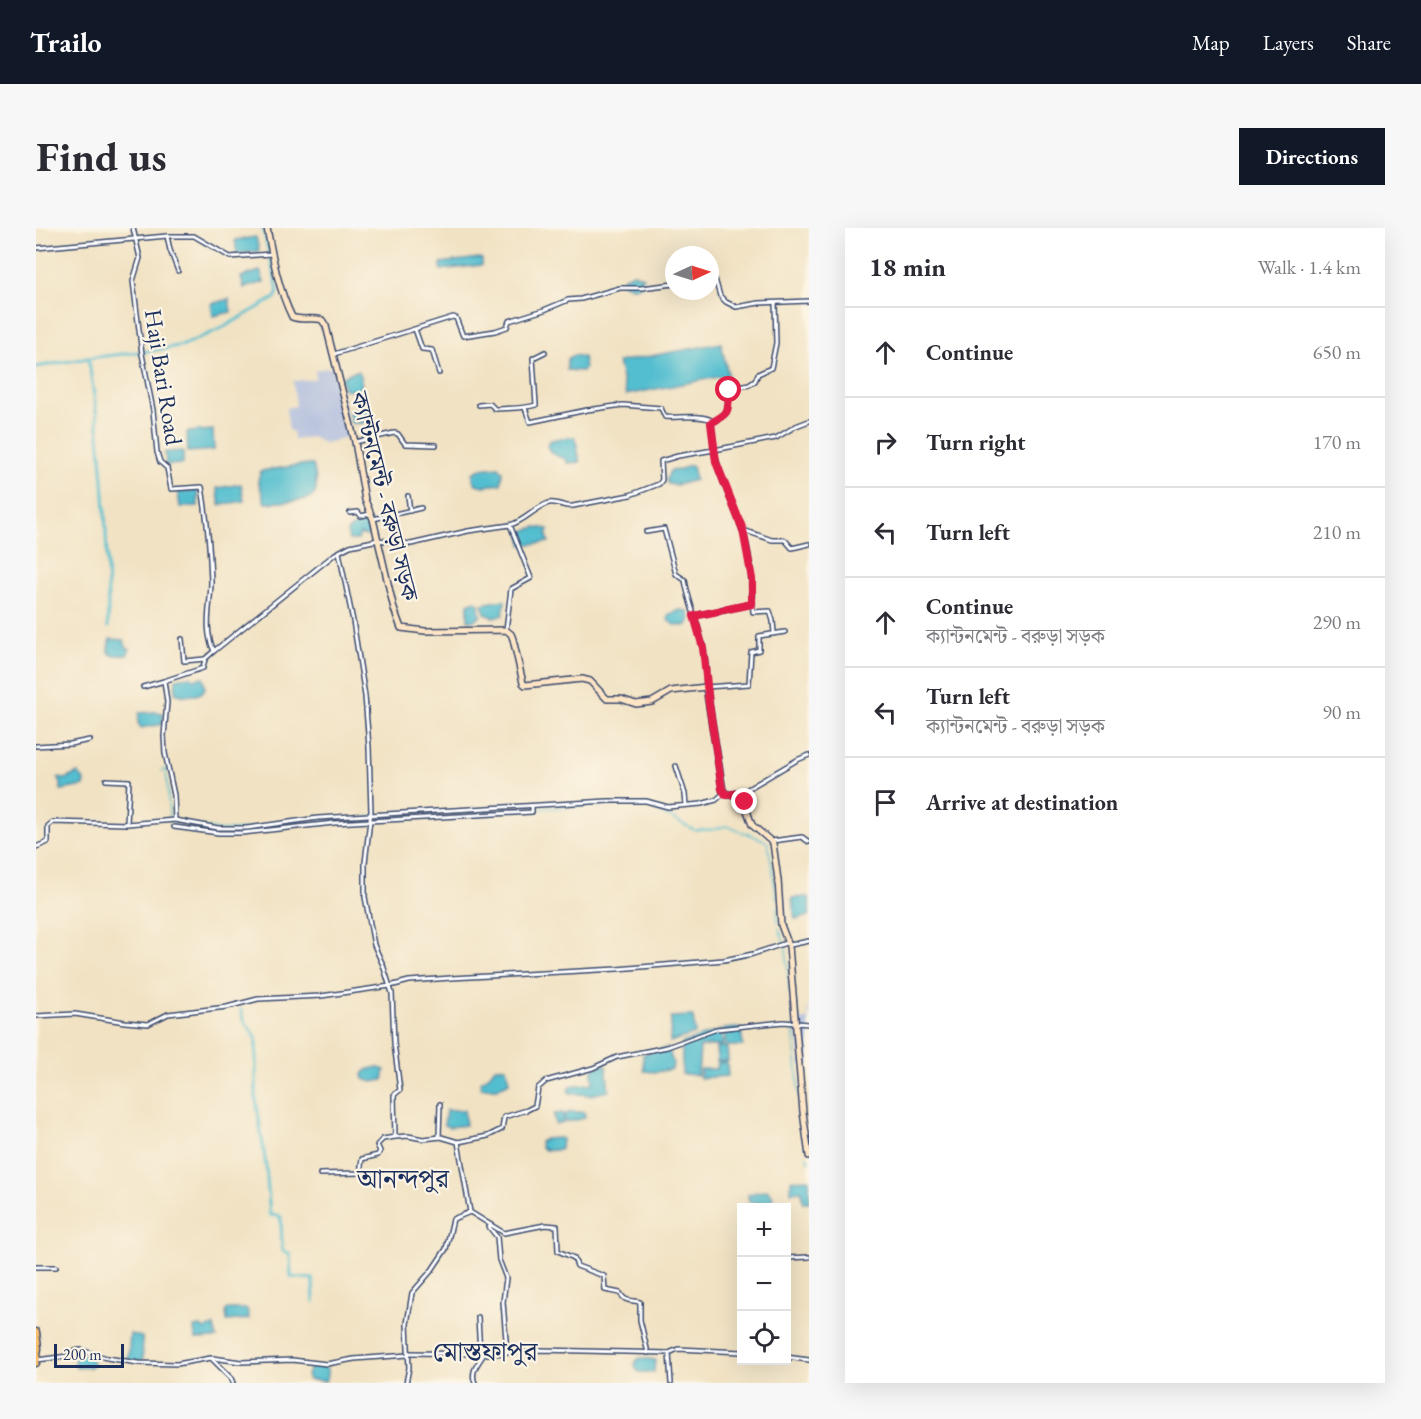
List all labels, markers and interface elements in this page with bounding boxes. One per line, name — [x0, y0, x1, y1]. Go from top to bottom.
text: Trailo — [30, 24, 102, 60]
text: Map — [1192, 29, 1230, 56]
text: Layers — [1263, 29, 1314, 56]
text: Share — [1347, 29, 1391, 56]
button: Directions — [1239, 128, 1385, 185]
text: Find us — [36, 129, 167, 184]
north arrow — [665, 246, 719, 300]
text: 18 min — [869, 250, 946, 284]
text: Walk · 1.4 km — [1258, 254, 1361, 280]
street label: Haji Bari Road — [138, 307, 190, 448]
icon: ahead — [869, 336, 902, 369]
text: Continue — [926, 338, 1013, 367]
text: 650 m — [1313, 339, 1361, 365]
route start — [715, 376, 741, 402]
street label: ক্যান্টনমেন্ট - বরুড়া সড়ক — [344, 387, 426, 605]
icon: right — [869, 426, 902, 459]
text: Turn right — [926, 428, 1025, 457]
text: 170 m — [1313, 429, 1361, 455]
icon: left — [869, 516, 902, 549]
text: Turn left — [926, 518, 1010, 547]
text: 210 m — [1313, 519, 1361, 545]
text: Continue — [926, 592, 1013, 621]
icon: ahead — [869, 606, 902, 639]
text: 290 m — [1313, 609, 1361, 635]
text: ক্যান্টনমেন্ট - বরুড়া সড়ক — [926, 623, 1105, 649]
text: Turn left — [926, 682, 1010, 711]
icon: left — [869, 696, 902, 729]
text: 90 m — [1322, 699, 1361, 725]
text: ক্যান্টনমেন্ট - বরুড়া সড়ক — [926, 713, 1105, 739]
icon: arrive — [869, 786, 902, 819]
route end — [731, 788, 757, 814]
text: Arrive at destination — [926, 788, 1118, 817]
district label: আনন্দপুর — [356, 1161, 450, 1196]
map controls — [737, 1203, 791, 1365]
button: + — [737, 1203, 791, 1257]
button: − — [737, 1257, 791, 1311]
button: locate — [737, 1311, 791, 1365]
district label: মোস্তফাপুর — [432, 1334, 539, 1369]
scale bar — [54, 1341, 124, 1368]
text: 200 m — [63, 1344, 102, 1365]

